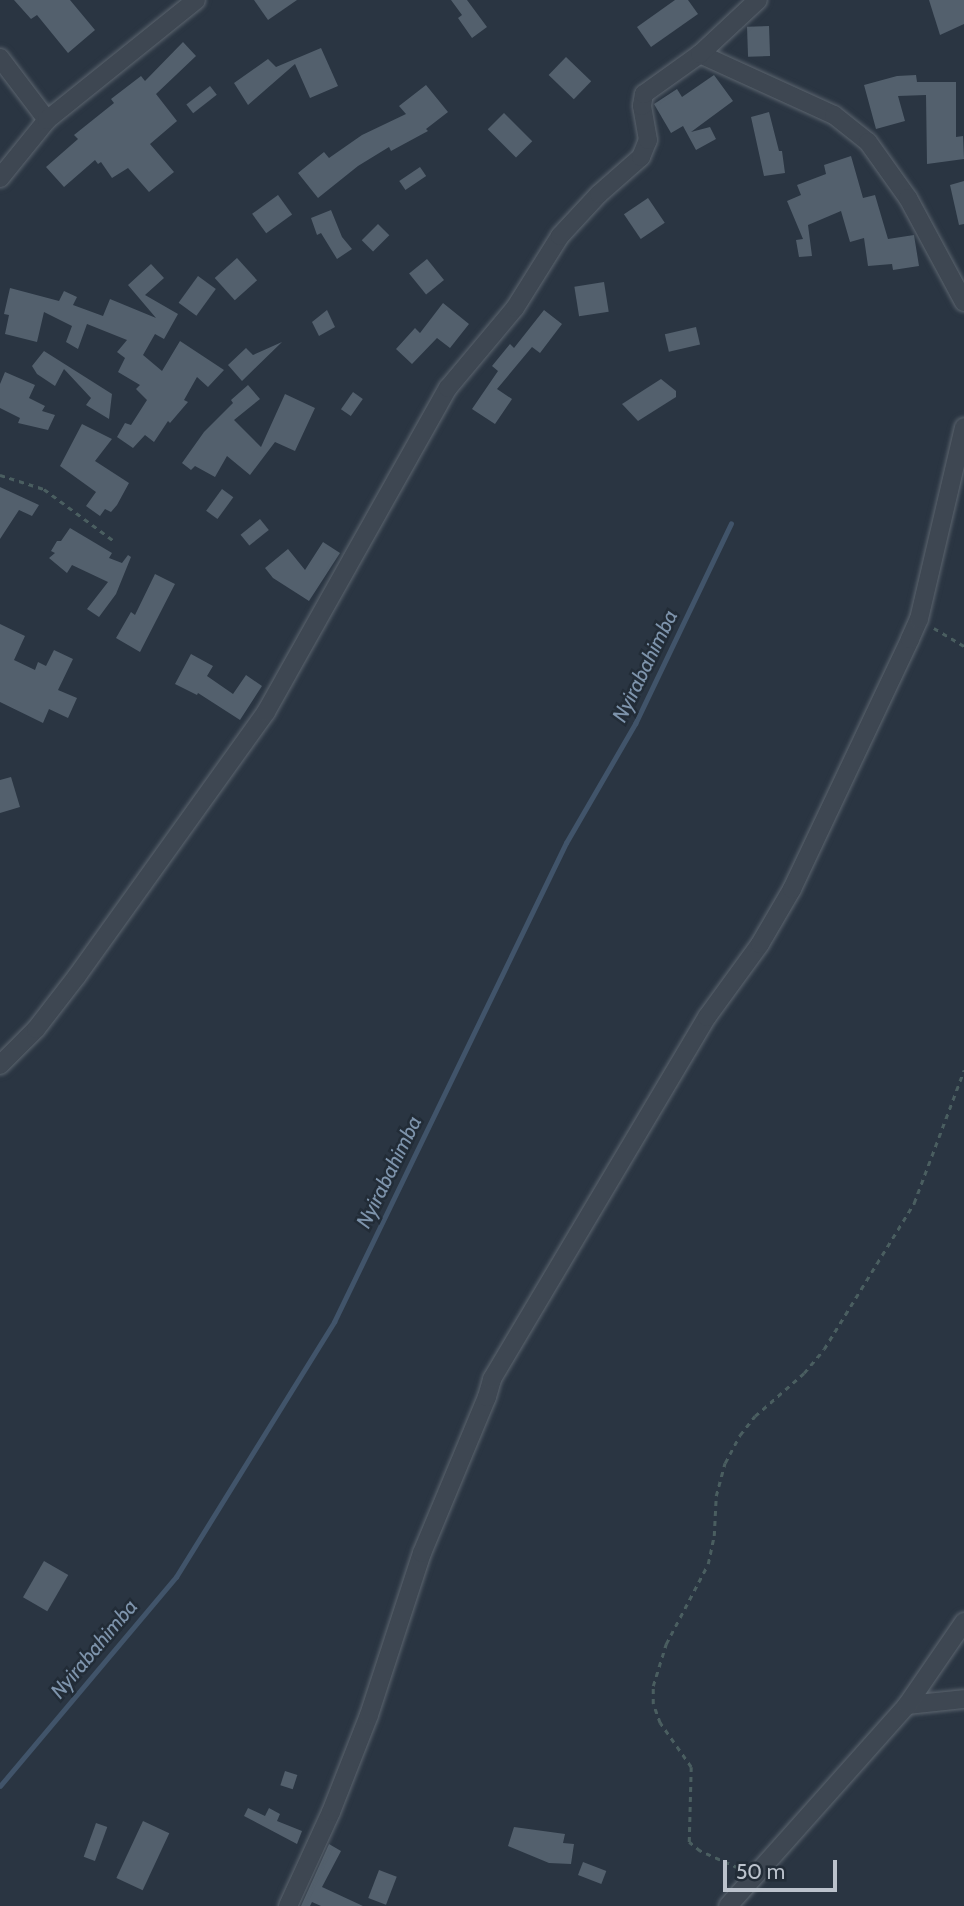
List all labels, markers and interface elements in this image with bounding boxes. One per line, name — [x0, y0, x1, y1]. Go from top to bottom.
water label: Nyirabahimba — [607, 606, 683, 726]
water label: Nyirabahimba — [351, 1112, 427, 1232]
water label: Nyirabahimba — [45, 1594, 143, 1704]
scale bar — [726, 1846, 840, 1890]
text: 50 m — [736, 1859, 785, 1884]

